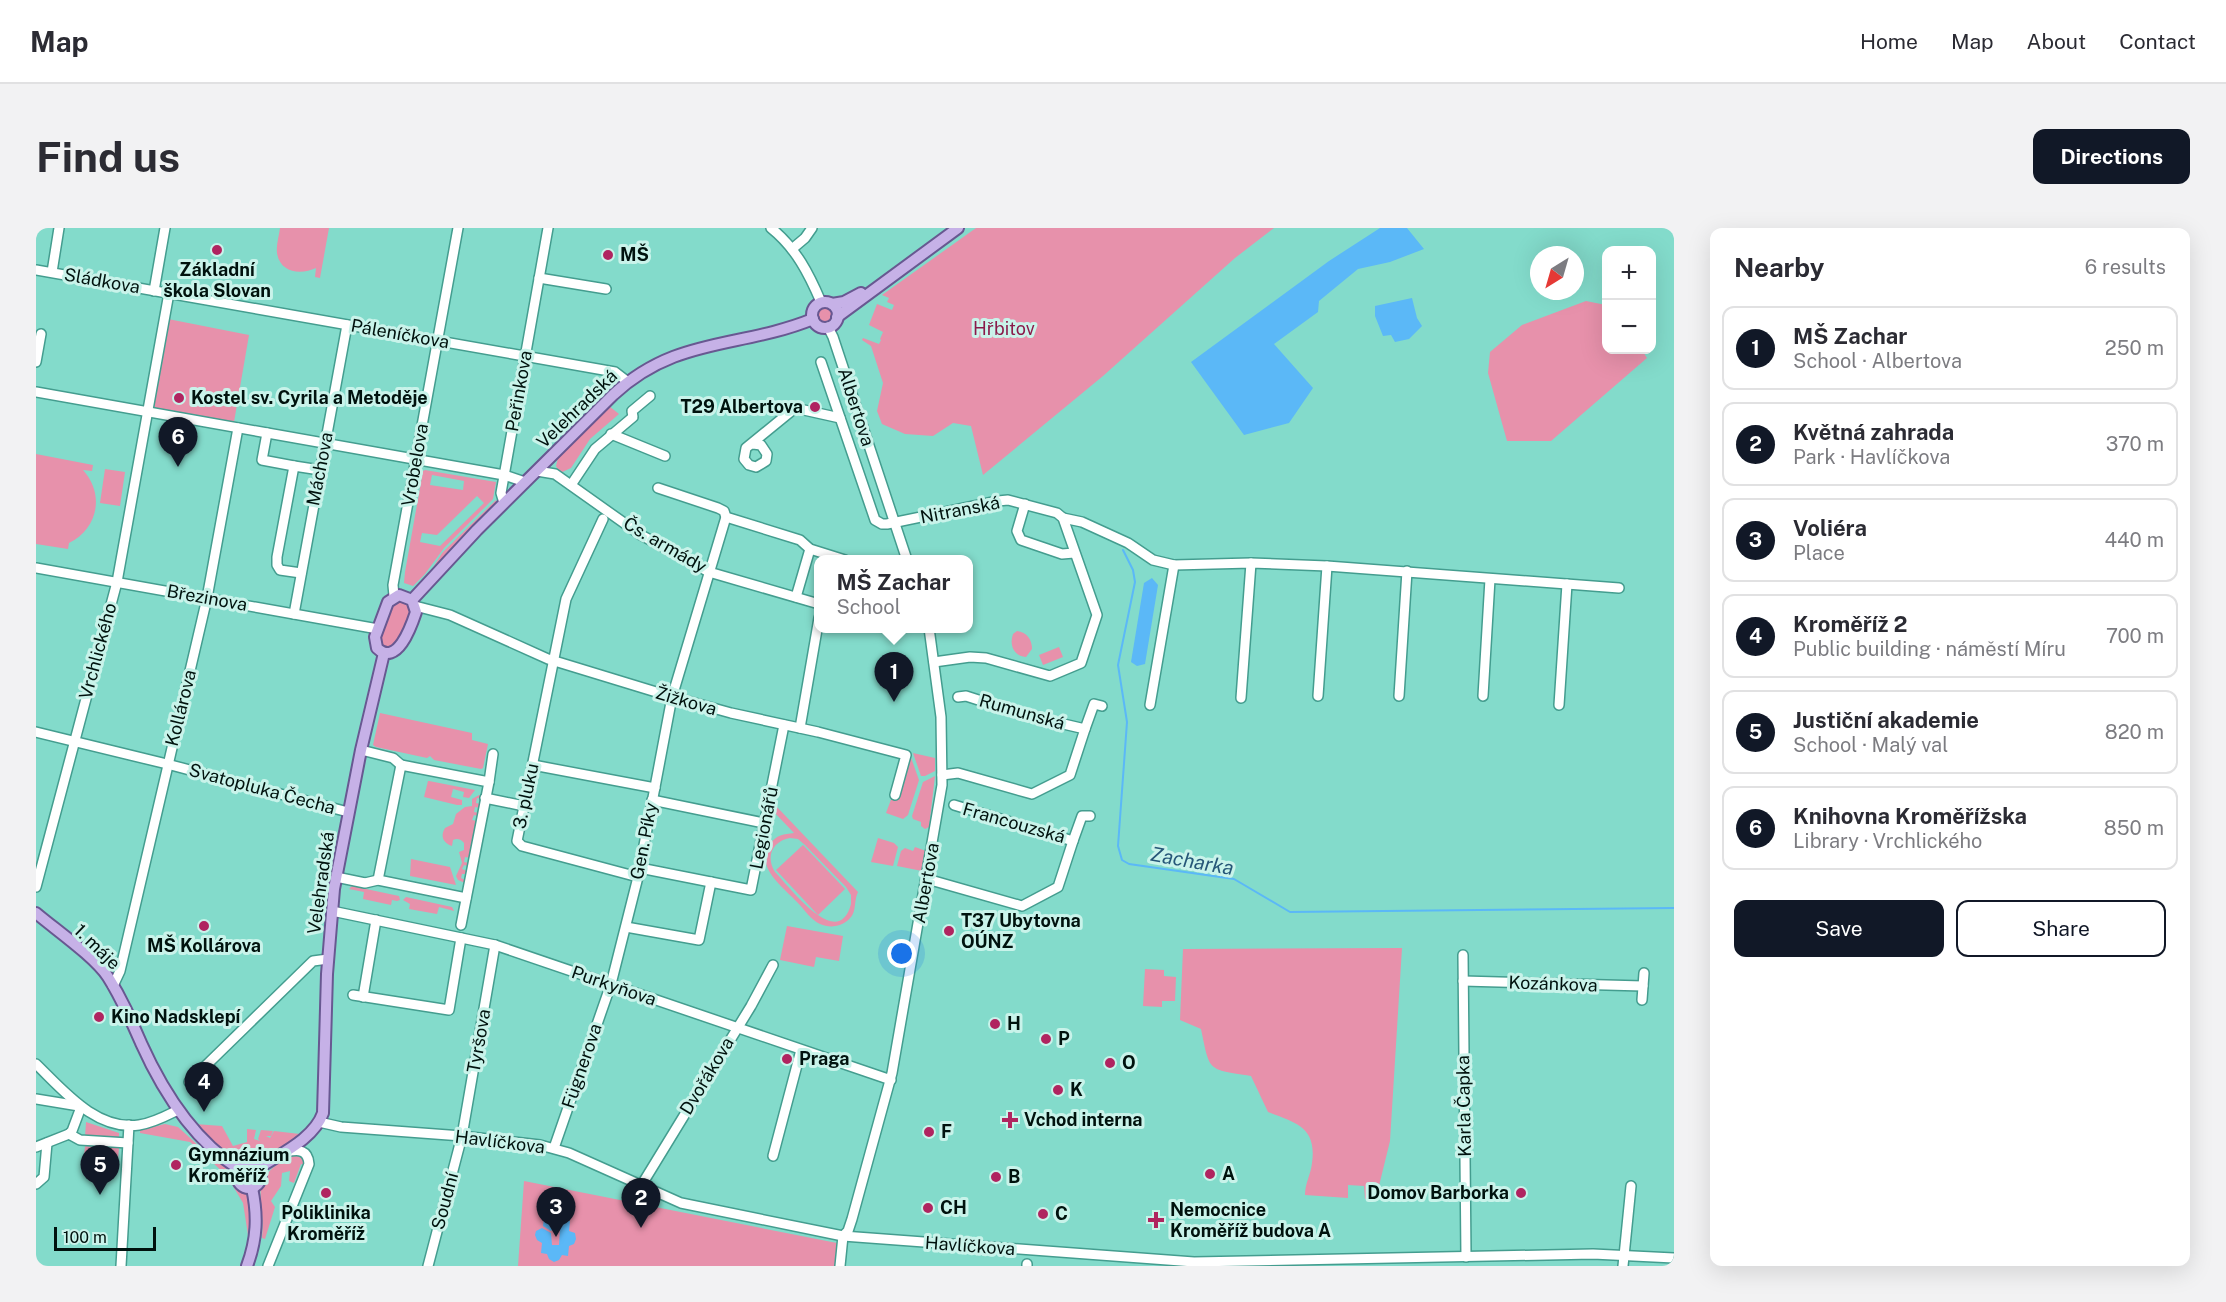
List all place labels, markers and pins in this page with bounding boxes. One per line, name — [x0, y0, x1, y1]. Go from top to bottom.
marker: Základní škola Slovan — [210, 243, 224, 257]
place label: MŠ — [620, 243, 649, 265]
marker: MŠ — [601, 248, 615, 262]
place label: Základní škola Slovan — [163, 259, 271, 301]
place label: Kostel sv. Cyrila a Metoděje — [191, 387, 428, 408]
marker: Kostel sv. Cyrila a Metoděje — [172, 391, 186, 405]
place label: T29 Albertova — [680, 396, 803, 417]
marker: T29 Albertova — [808, 400, 822, 414]
pin: 6 — [158, 418, 198, 467]
pin: 1 — [874, 652, 914, 702]
place label: T37 Ubytovna OÚNZ — [961, 910, 1081, 952]
marker: MŠ Kollárova — [197, 919, 211, 933]
marker: T37 Ubytovna OÚNZ — [942, 924, 956, 938]
place label: MŠ Kollárova — [147, 934, 261, 956]
place label: Kino Nadsklepí — [111, 1006, 242, 1027]
marker: Kino Nadsklepí — [92, 1010, 106, 1024]
place label: H — [1007, 1013, 1021, 1034]
marker: H — [988, 1017, 1002, 1031]
place label: P — [1058, 1028, 1070, 1049]
marker: P — [1039, 1032, 1053, 1046]
place label: Praga — [799, 1048, 849, 1069]
marker: Praga — [780, 1052, 794, 1066]
place label: O — [1122, 1052, 1136, 1073]
marker: O — [1103, 1056, 1117, 1070]
pin: 4 — [184, 1062, 224, 1112]
place label: K — [1070, 1079, 1083, 1100]
marker: K — [1051, 1083, 1065, 1097]
place label: Vchod interna — [1024, 1109, 1143, 1130]
marker: Vchod interna — [1001, 1111, 1019, 1129]
place label: F — [941, 1121, 952, 1142]
marker: F — [922, 1125, 936, 1139]
place label: Gymnázium Kroměříž — [188, 1144, 289, 1186]
pin: 5 — [80, 1146, 120, 1195]
marker: Gymnázium Kroměříž — [169, 1158, 183, 1172]
place label: A — [1222, 1163, 1235, 1184]
place label: B — [1008, 1166, 1020, 1187]
marker: A — [1203, 1167, 1217, 1181]
marker: B — [989, 1170, 1003, 1184]
pin: 2 — [622, 1178, 660, 1228]
place label: Domov Barborka — [1367, 1182, 1509, 1203]
marker: Poliklinika Kroměříž — [319, 1186, 333, 1200]
marker: Domov Barborka — [1514, 1186, 1528, 1200]
pin: 3 — [536, 1188, 576, 1237]
place label: CH — [940, 1197, 967, 1218]
place label: Nemocnice Kroměříž budova A — [1170, 1199, 1331, 1241]
marker: CH — [921, 1201, 935, 1215]
place label: Poliklinika Kroměříž — [281, 1202, 371, 1244]
place label: C — [1055, 1203, 1068, 1224]
marker: C — [1036, 1207, 1050, 1221]
marker: Nemocnice Kroměříž budova A — [1147, 1211, 1165, 1229]

